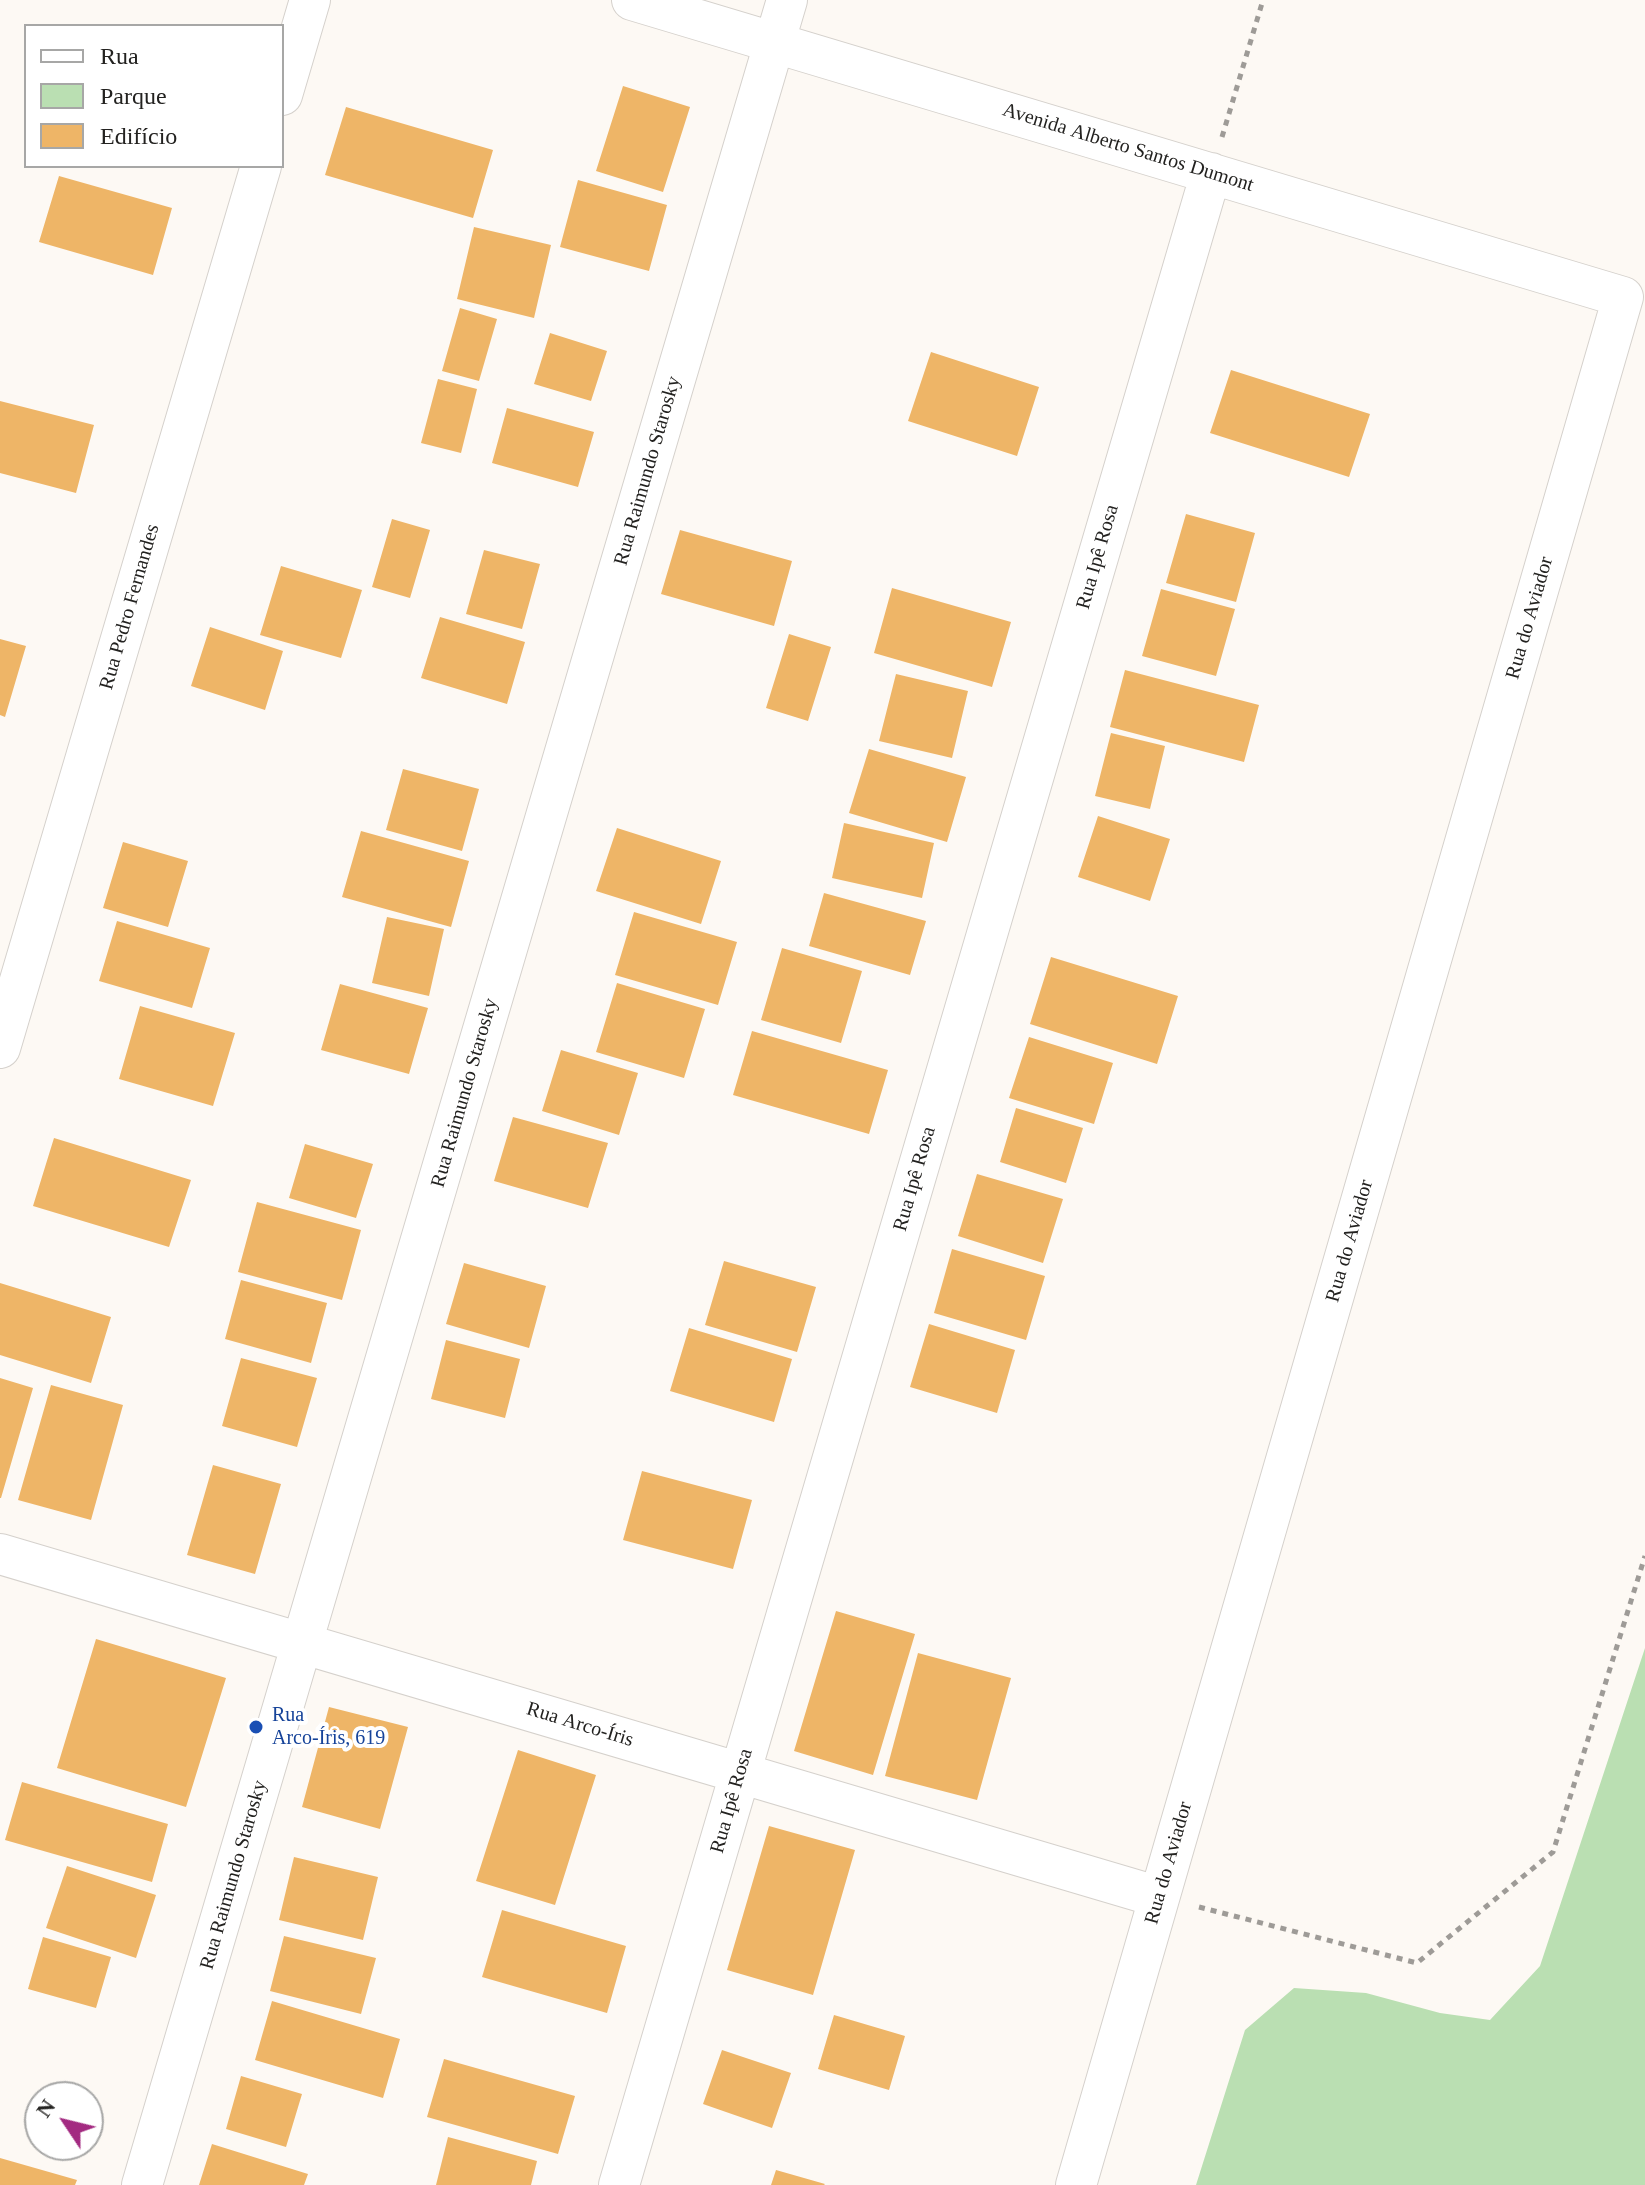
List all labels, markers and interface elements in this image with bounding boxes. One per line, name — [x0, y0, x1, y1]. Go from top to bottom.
legend — [24, 24, 284, 168]
text: Rua — [100, 43, 139, 69]
text: Parque — [100, 83, 167, 109]
street label: Avenida Alberto Santos Dumont — [1000, 98, 1256, 198]
text: Edifício — [100, 123, 177, 149]
street label: Rua Raimundo Starosky — [610, 374, 686, 568]
street label: Rua Ipê Rosa — [1072, 502, 1124, 612]
street label: Rua Pedro Fernandes — [95, 521, 165, 693]
street label: Rua do Aviador — [1501, 554, 1559, 682]
street label: Rua Raimundo Starosky — [427, 996, 503, 1190]
street label: Rua Ipê Rosa — [889, 1124, 941, 1234]
street label: Rua do Aviador — [1321, 1177, 1379, 1305]
street label: Rua Arco-Íris — [524, 1697, 636, 1753]
place label: Rua Arco-Íris, 619 — [272, 1704, 385, 1751]
marker: Rua Arco-Íris, 619 — [247, 1718, 265, 1736]
street label: Rua Ipê Rosa — [706, 1746, 758, 1856]
street label: Rua Raimundo Starosky — [196, 1778, 272, 1972]
street label: Rua do Aviador — [1140, 1799, 1198, 1927]
north arrow — [24, 2081, 104, 2161]
text: N — [31, 2094, 60, 2122]

